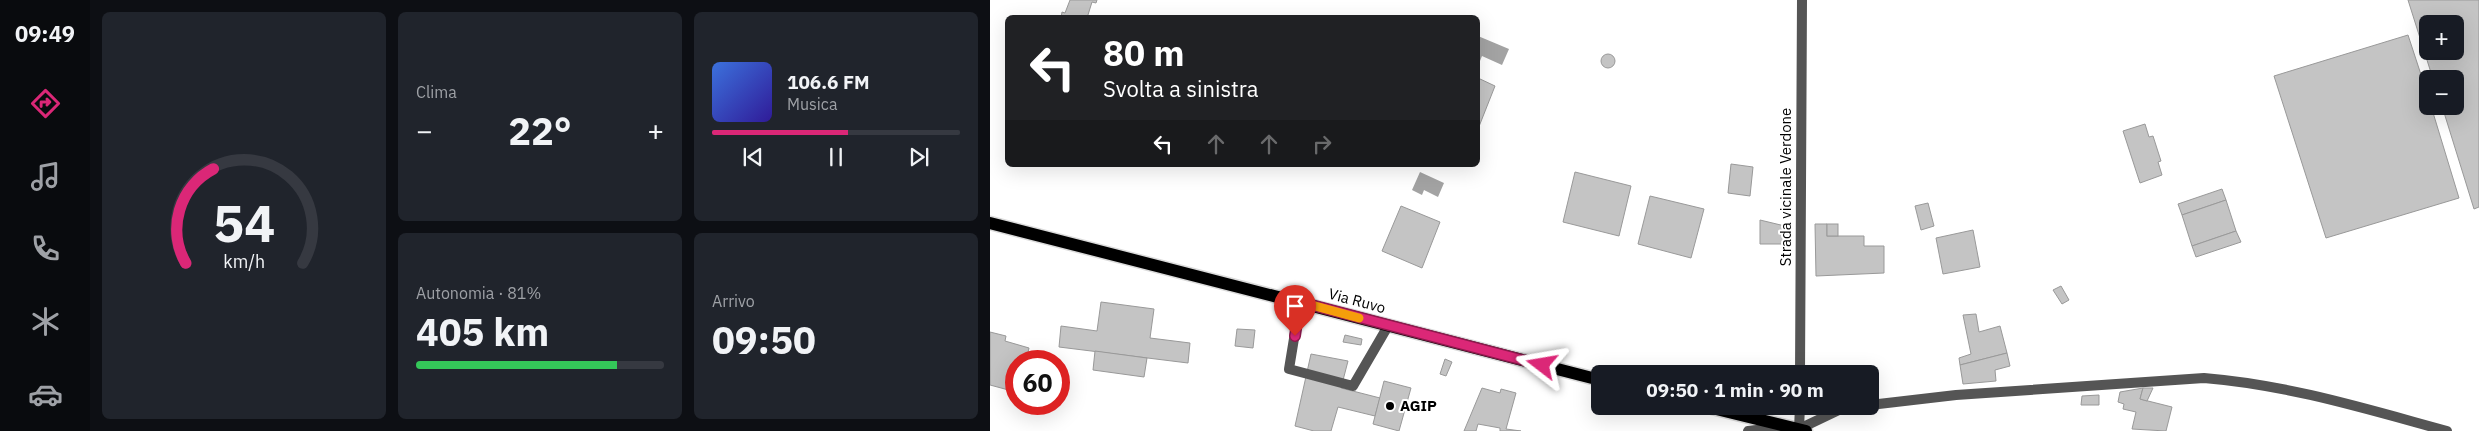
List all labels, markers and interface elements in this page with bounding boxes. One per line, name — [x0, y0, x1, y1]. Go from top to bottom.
map controls — [2419, 15, 2464, 115]
button: + — [2419, 15, 2464, 60]
text: 09:49 — [15, 19, 75, 48]
text: 80 m — [1103, 30, 1185, 76]
icon: left — [1020, 35, 1085, 100]
text: 106.6 FM — [787, 70, 870, 94]
button: − — [2419, 70, 2464, 115]
text: Svolta a sinistra — [1103, 74, 1258, 103]
text: Clima — [416, 82, 457, 102]
icon: directions — [28, 86, 63, 121]
text: Musica — [787, 94, 837, 114]
text: 22° — [508, 106, 572, 155]
street label: Strada vicinale Verdone — [1776, 108, 1795, 266]
text: − — [416, 112, 433, 149]
text: + — [647, 112, 664, 149]
icon: left — [1149, 130, 1177, 158]
icon: ahead — [1202, 130, 1230, 158]
icon: ahead — [1255, 130, 1283, 158]
icon: right — [1308, 130, 1336, 158]
icon: previous — [739, 143, 767, 171]
icon: pause — [822, 143, 850, 171]
icon: next — [905, 143, 933, 171]
icon: music — [28, 159, 63, 194]
text: 54 — [213, 189, 275, 256]
icon: phone — [28, 231, 63, 266]
text: km/h — [223, 250, 265, 273]
text: Autonomia · 81% — [416, 283, 541, 303]
street label: Via Ruvo — [1327, 284, 1388, 317]
pin — [1274, 285, 1316, 336]
text: Arrivo — [712, 291, 755, 311]
icon: arrive — [1281, 292, 1309, 320]
icon: climate — [28, 304, 63, 339]
text: 405 km — [416, 307, 549, 356]
text: 09:50 — [712, 315, 816, 364]
position arrow — [1515, 338, 1567, 390]
speed limit sign: 60 — [1005, 350, 1070, 415]
icon: car — [28, 377, 63, 412]
text: 09:50 · 1 min · 90 m — [1646, 378, 1824, 402]
place label: AGIP — [1400, 396, 1437, 415]
marker: AGIP — [1384, 400, 1396, 412]

